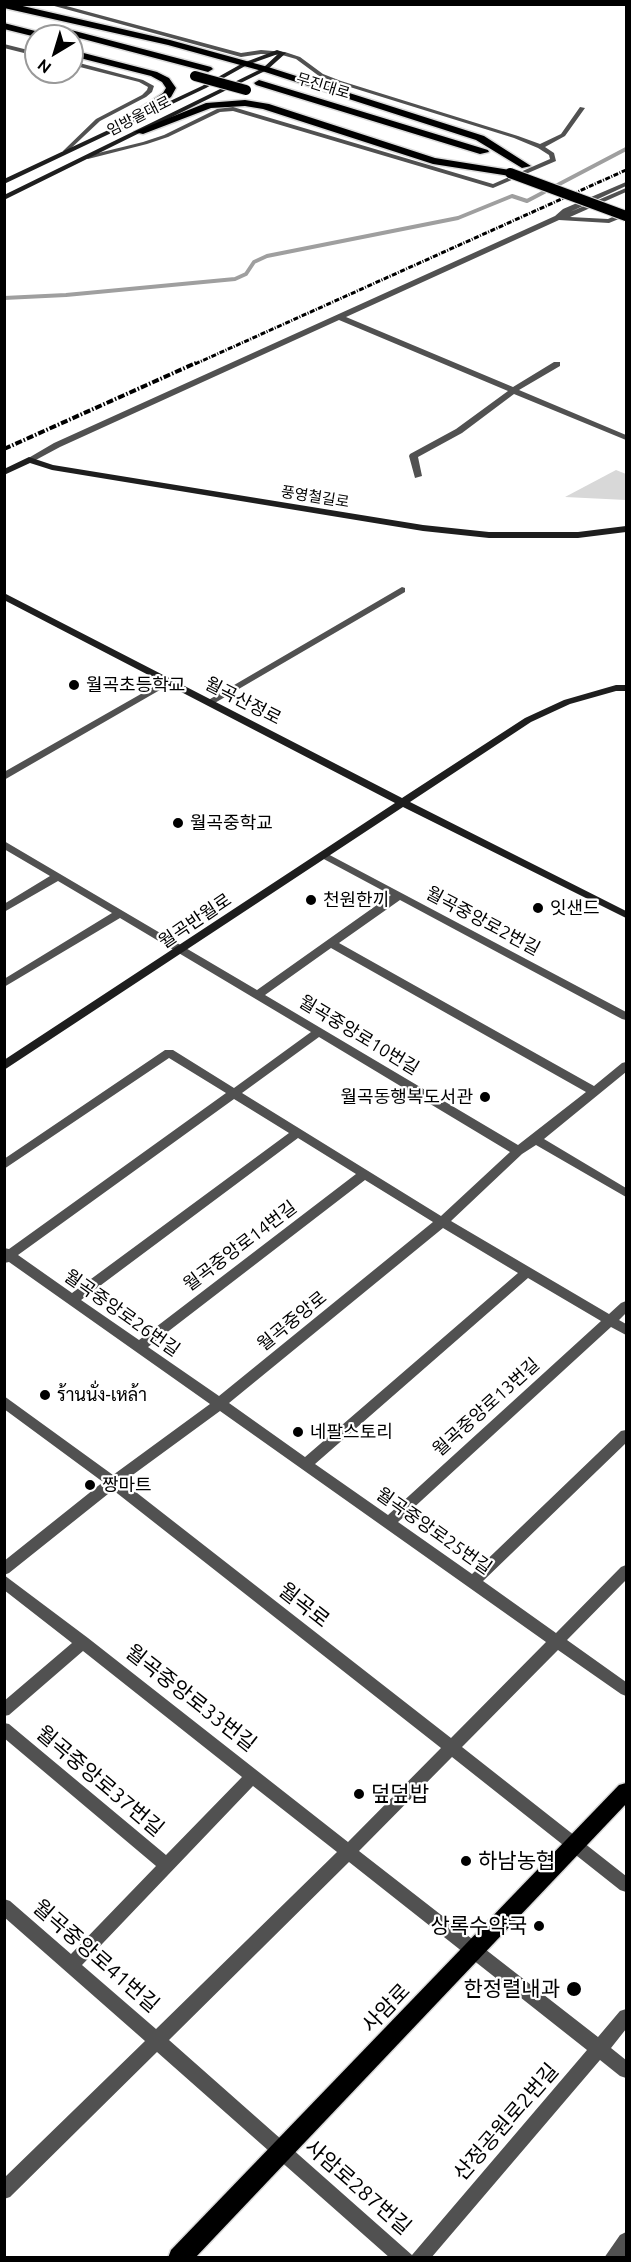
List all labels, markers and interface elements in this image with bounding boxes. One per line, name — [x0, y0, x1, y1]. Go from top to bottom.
north arrow — [24, 24, 84, 84]
text: N — [34, 56, 54, 77]
street label: 무진대로 — [294, 69, 352, 103]
street label: 임방울대로 — [104, 92, 174, 140]
street label: 풍영철길로 — [280, 483, 350, 511]
street label: 월곡산정로 — [201, 673, 285, 729]
place label: 월곡초등학교 — [86, 674, 185, 696]
marker: 월곡초등학교 — [67, 678, 81, 692]
place label: 월곡중학교 — [190, 812, 273, 834]
marker: 월곡중학교 — [171, 816, 185, 830]
street label: 월곡중앙로2번길 — [422, 882, 544, 960]
street label: 월곡반월로 — [155, 889, 235, 953]
place label: 천원한끼 — [323, 889, 389, 911]
marker: 천원한끼 — [304, 893, 318, 907]
place label: 잇샌드 — [550, 897, 600, 919]
marker: 잇샌드 — [531, 901, 545, 915]
street label: 월곡중앙로10번길 — [295, 991, 423, 1079]
place label: 월곡동행복도서관 — [341, 1086, 473, 1108]
marker: 월곡동행복도서관 — [478, 1090, 492, 1104]
street label: 월곡중앙로14번길 — [179, 1196, 301, 1296]
street label: 월곡중앙로26번길 — [60, 1265, 184, 1361]
street label: 월곡중앙로 — [253, 1287, 331, 1355]
street label: 월곡중앙로13번길 — [428, 1353, 544, 1461]
place label: ร้านนั่ง-เหล้า — [57, 1384, 147, 1406]
marker: ร้านนั่ง-เหล้า — [38, 1388, 52, 1402]
place label: 네팔스토리 — [310, 1421, 393, 1443]
marker: 네팔스토리 — [291, 1425, 305, 1439]
place label: 짱마트 — [102, 1474, 152, 1496]
marker: 짱마트 — [83, 1478, 97, 1492]
street label: 월곡중앙로25번길 — [372, 1483, 496, 1579]
street label: 월곡로 — [273, 1577, 335, 1633]
street label: 월곡중앙로33번길 — [121, 1639, 261, 1757]
street label: 월곡중앙로37번길 — [31, 1720, 169, 1842]
place label: 덮덮밥 — [371, 1781, 429, 1807]
marker: 덮덮밥 — [352, 1787, 366, 1801]
place label: 하남농협 — [478, 1848, 555, 1874]
marker: 하남농협 — [459, 1854, 473, 1868]
street label: 월곡중앙로41번길 — [28, 1894, 164, 2018]
place label: 상록수약국 — [430, 1913, 527, 1939]
marker: 상록수약국 — [532, 1919, 546, 1933]
place label: 한정렬내과 — [463, 1976, 560, 2002]
street label: 사암로 — [357, 1978, 415, 2038]
marker: 한정렬내과 — [565, 1980, 583, 1998]
street label: 산정공원로2번길 — [448, 2058, 564, 2186]
street label: 사암로287번길 — [300, 2134, 416, 2240]

